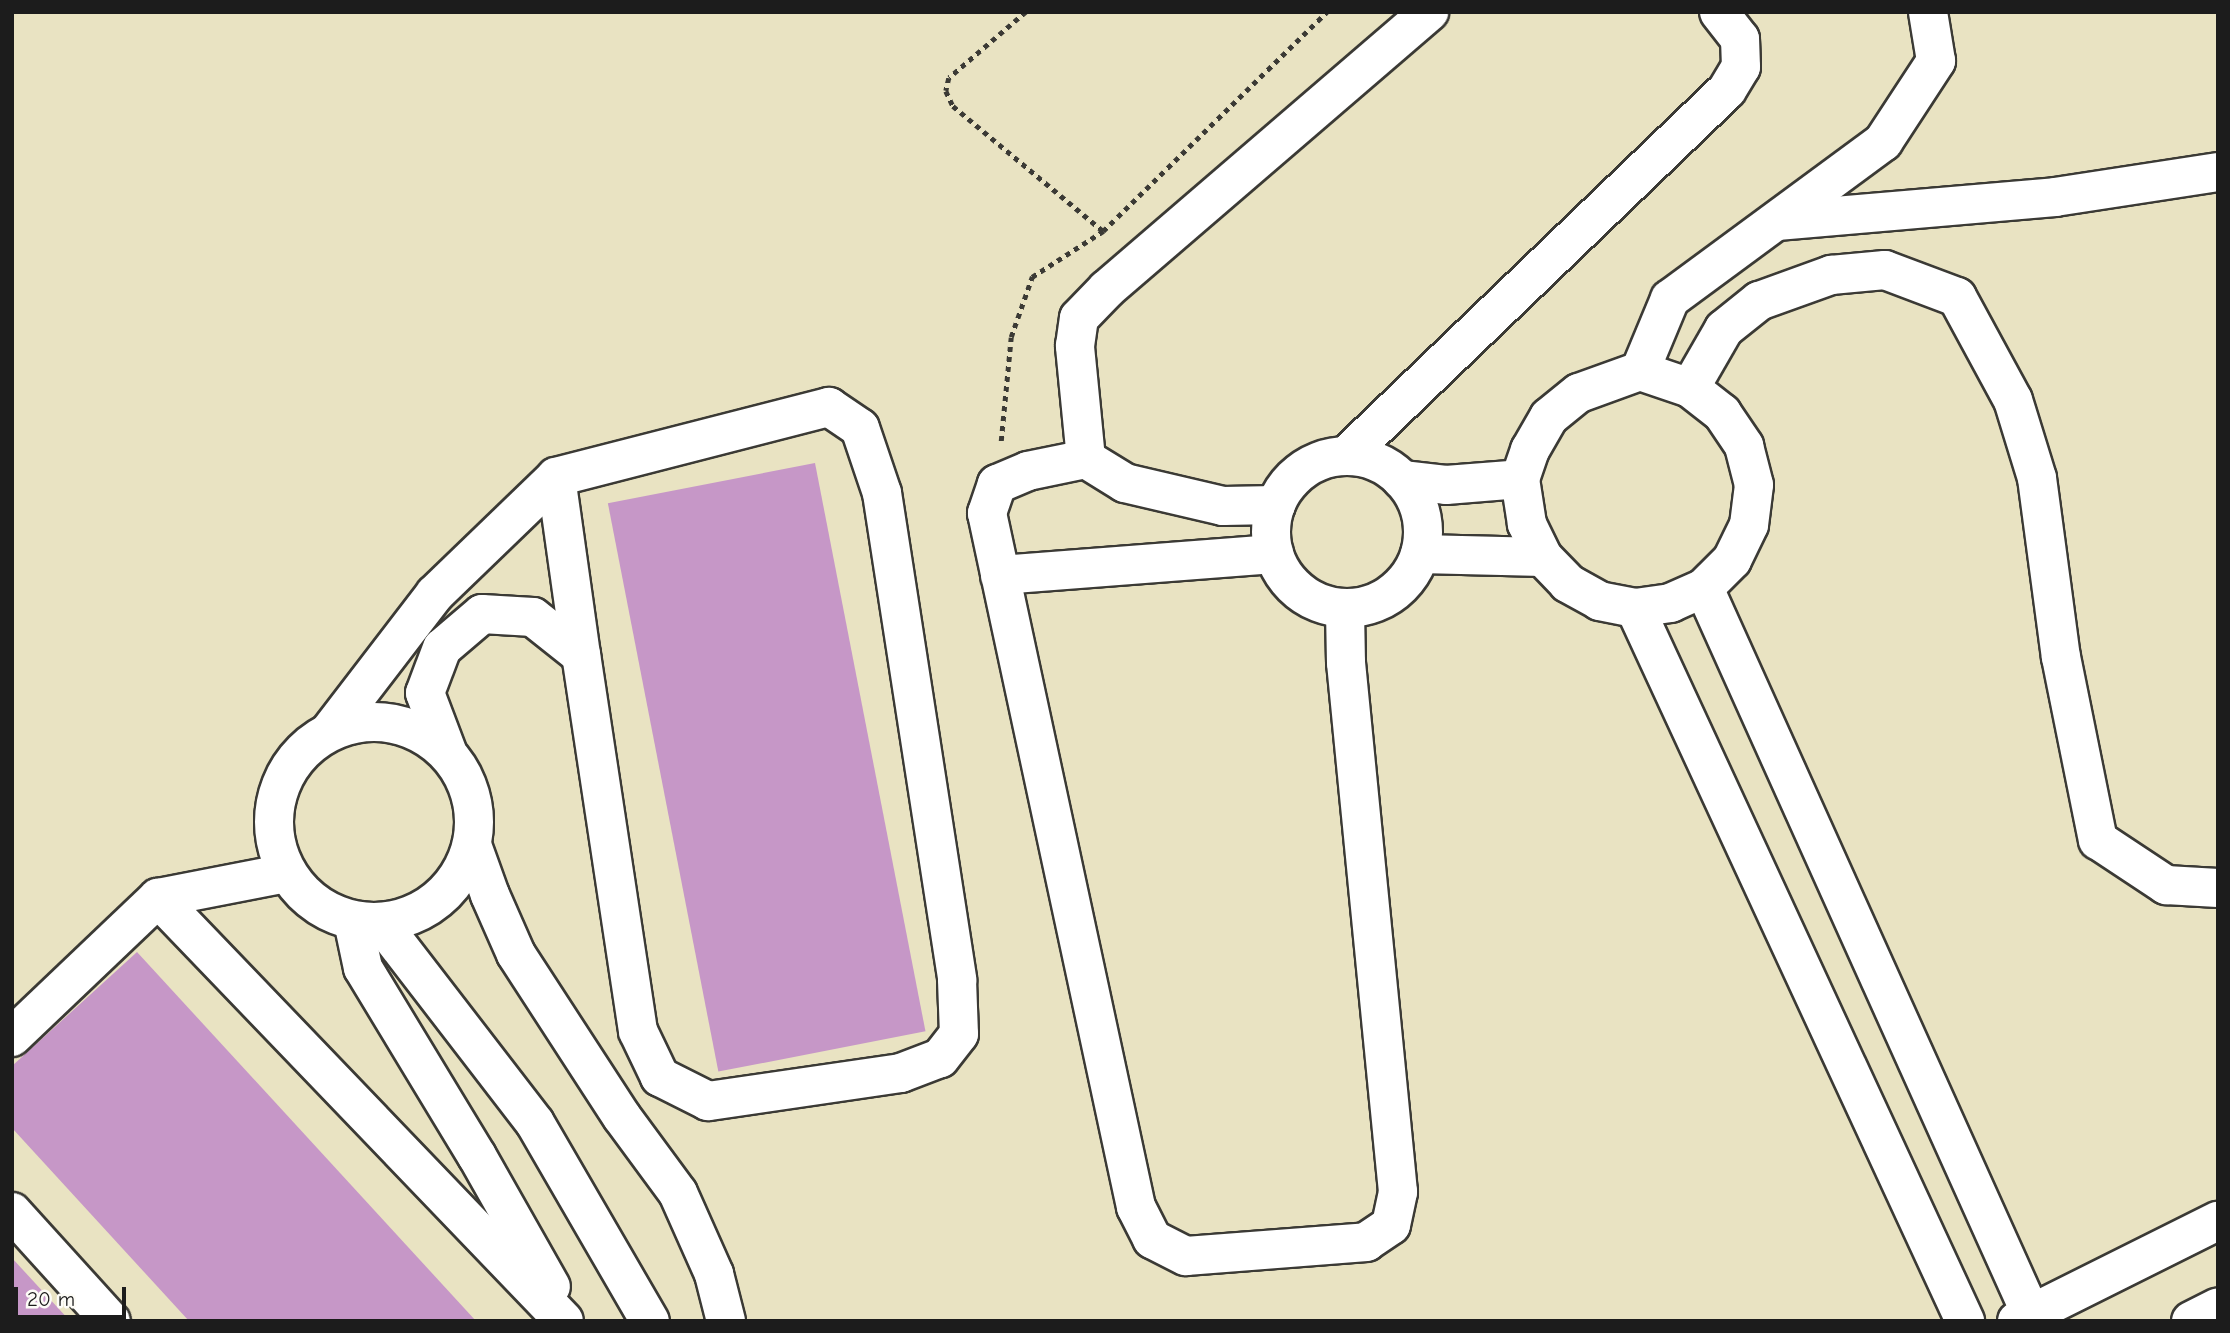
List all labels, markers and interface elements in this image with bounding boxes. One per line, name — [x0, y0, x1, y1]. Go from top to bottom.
scale bar — [18, 1274, 130, 1318]
text: 20 m — [27, 1287, 75, 1311]

